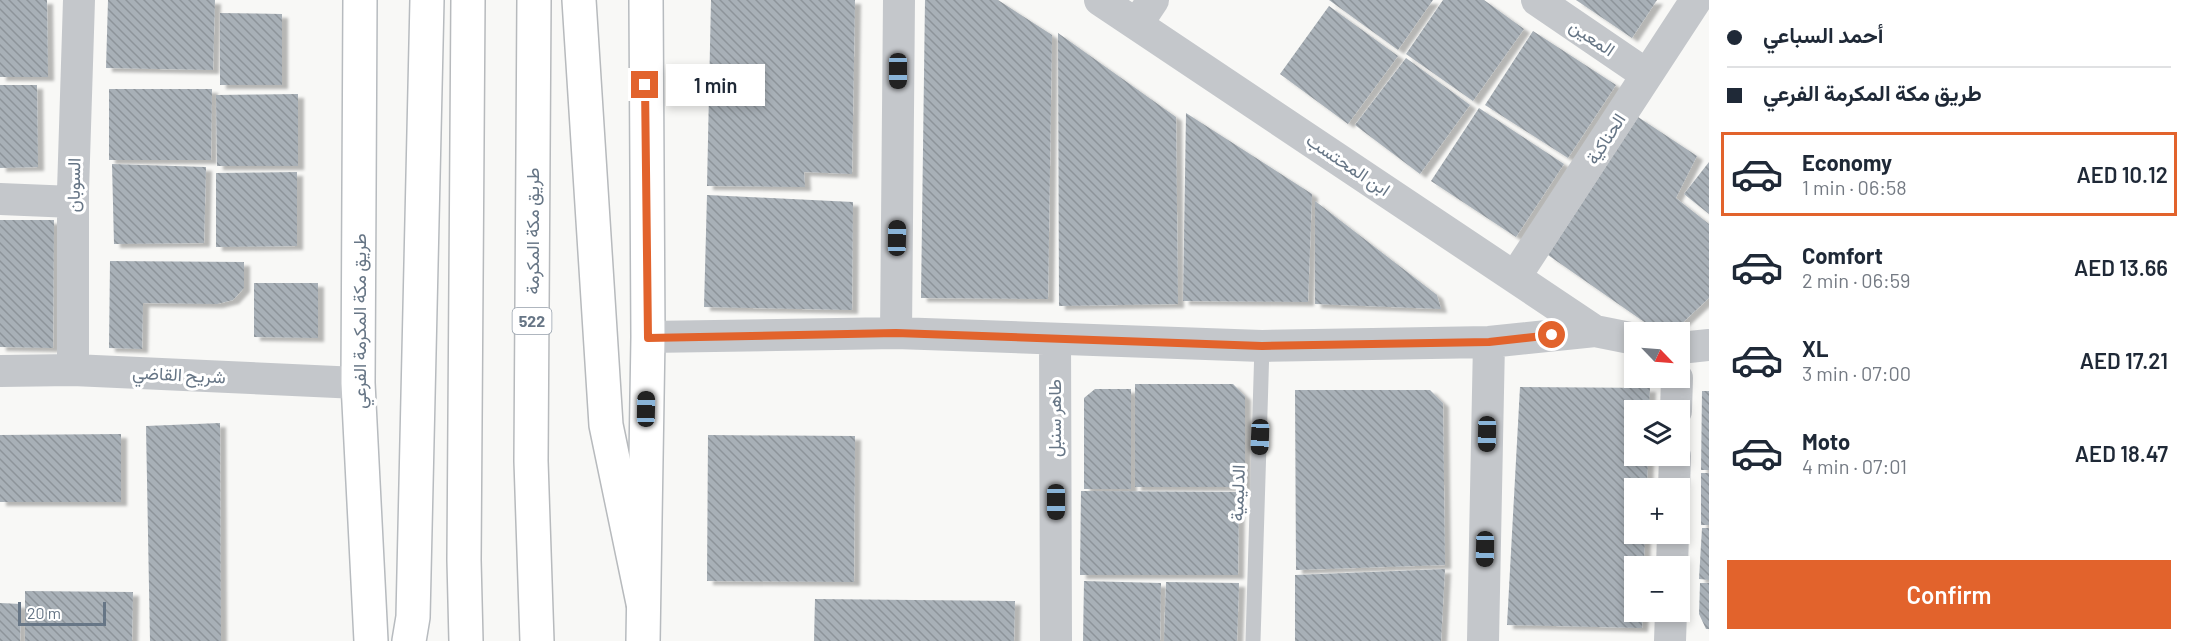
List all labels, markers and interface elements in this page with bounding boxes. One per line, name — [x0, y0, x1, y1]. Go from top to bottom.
street label: المعين — [1565, 14, 1619, 61]
text: أحمد السباعي — [1763, 21, 1883, 47]
car — [889, 53, 907, 89]
callout: 1 min — [666, 64, 765, 106]
route end — [631, 71, 658, 98]
text: 1 min — [694, 73, 737, 97]
text: طريق مكة المكرمة الفرعي — [1763, 79, 1982, 105]
street label: الحناكية — [1581, 109, 1630, 168]
street label: ابن المحتسب — [1302, 128, 1395, 201]
icon: car — [1730, 147, 1784, 201]
text: Economy — [1802, 149, 1892, 175]
street label: السوبان — [62, 157, 85, 213]
text: AED 10.12 — [2077, 161, 2168, 187]
street label: طريق مكة المكرمة — [521, 168, 544, 294]
text: 1 min · 06:58 — [1802, 175, 1907, 199]
car — [888, 220, 906, 256]
street label: طريق مكة المكرمة الفرعي — [348, 233, 375, 409]
icon: car — [1730, 240, 1784, 294]
text: Comfort — [1802, 242, 1883, 268]
text: AED 13.66 — [2074, 254, 2168, 280]
text: 2 min · 06:59 — [1802, 268, 1910, 292]
road number: 522 — [512, 308, 552, 334]
route start — [1538, 321, 1565, 348]
north arrow — [1624, 322, 1690, 388]
map controls — [1624, 322, 1690, 622]
icon: car — [1730, 333, 1784, 387]
text: XL — [1802, 335, 1828, 361]
text: AED 17.21 — [2080, 347, 2168, 373]
street label: شريح القاضي — [132, 361, 226, 392]
text: 3 min · 07:00 — [1802, 361, 1911, 385]
street label: طاهر سنبل — [1043, 379, 1066, 457]
car — [637, 391, 655, 427]
button: layers — [1624, 400, 1690, 466]
car — [1478, 416, 1496, 452]
car — [1250, 419, 1270, 455]
icon: car — [1730, 426, 1784, 480]
text: Moto — [1802, 428, 1850, 454]
text: AED 18.47 — [2075, 440, 2168, 466]
text: 4 min · 07:01 — [1802, 454, 1907, 478]
street label: الدليمية — [1225, 464, 1249, 522]
button: + — [1624, 478, 1690, 544]
car — [1047, 484, 1065, 520]
car — [1476, 531, 1494, 567]
button: − — [1624, 556, 1690, 622]
button: Confirm — [1727, 560, 2171, 629]
scale bar — [18, 599, 106, 626]
text: 20 m — [27, 603, 61, 622]

